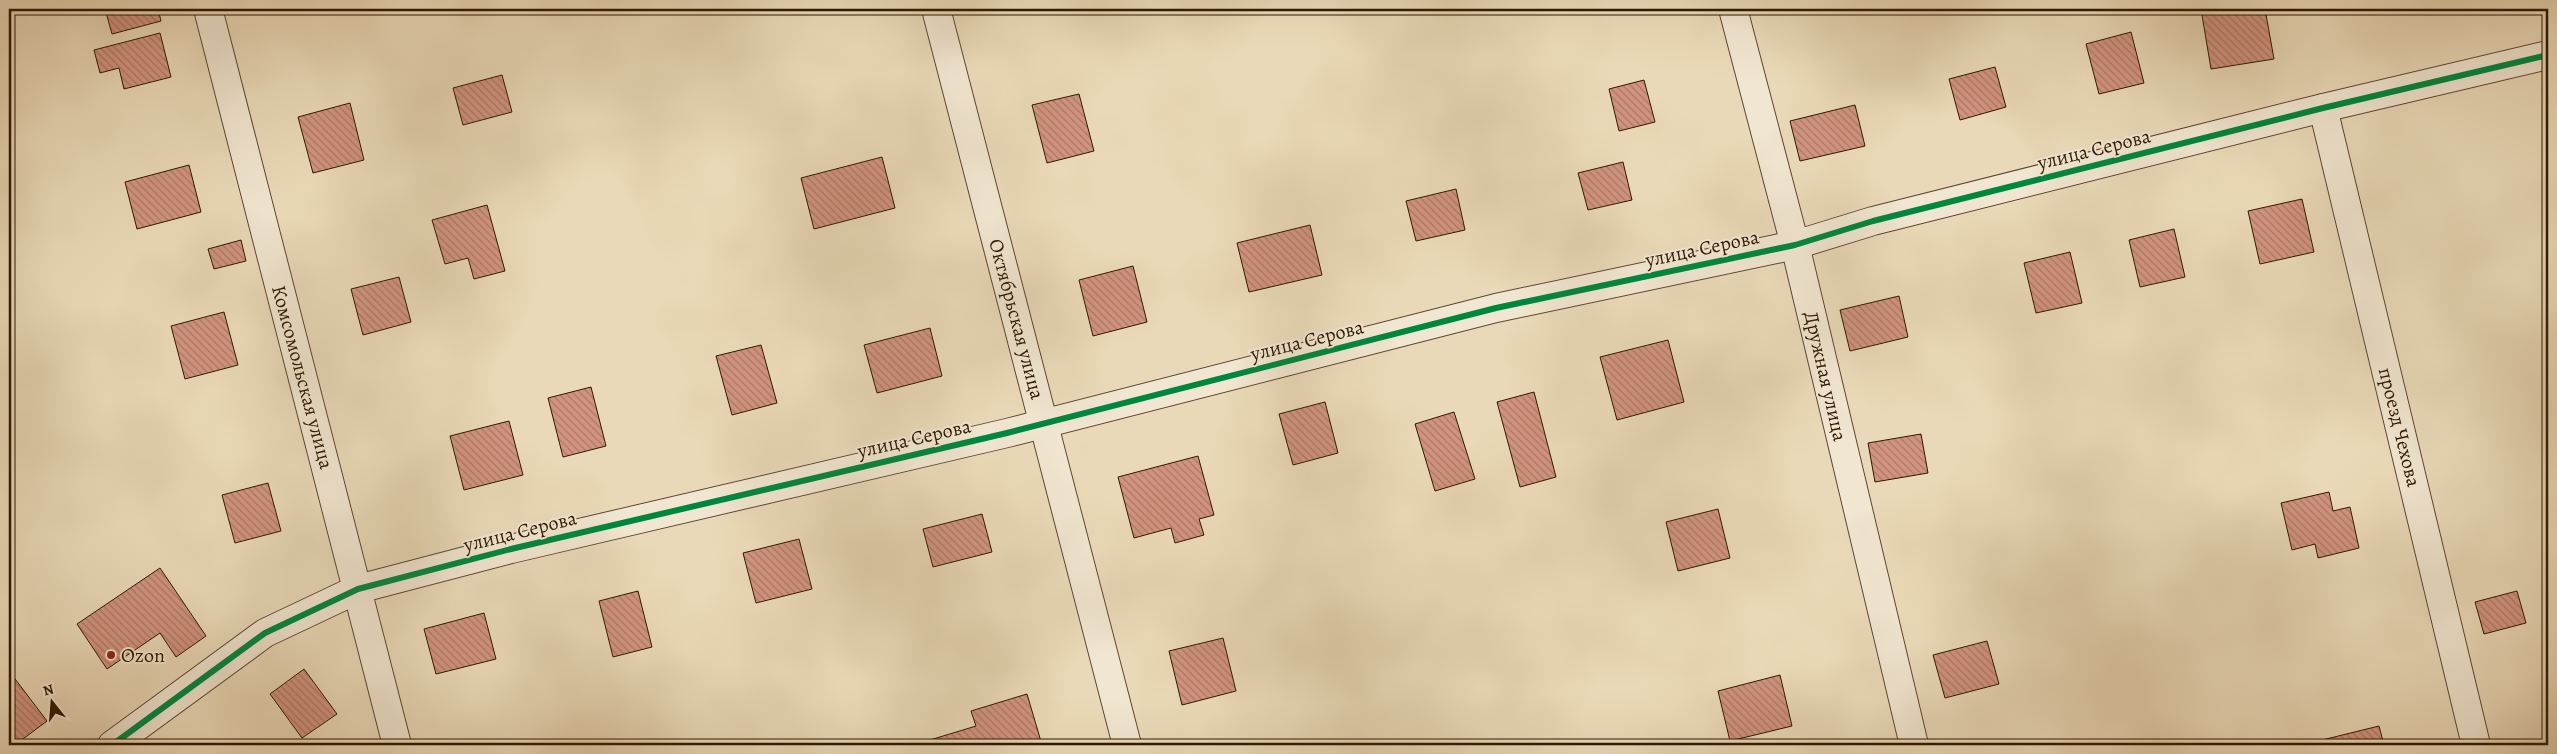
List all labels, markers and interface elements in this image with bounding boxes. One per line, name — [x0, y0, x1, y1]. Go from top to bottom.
street label: улица Серова — [2034, 122, 2154, 177]
street label: улица Серова — [1642, 223, 1762, 274]
street label: Октябрьская улица — [982, 236, 1051, 403]
street label: Комсомольская улица — [265, 282, 340, 473]
street label: Дружная улица — [1797, 308, 1854, 445]
street label: улица Серова — [1247, 313, 1367, 368]
street label: проезд Чехова — [2372, 365, 2428, 490]
street label: улица Серова — [854, 412, 974, 465]
street label: улица Серова — [460, 504, 580, 559]
place label: Ozon — [121, 642, 165, 669]
marker: Ozon — [105, 649, 117, 661]
north arrow — [28, 676, 78, 726]
text: N — [41, 679, 56, 701]

